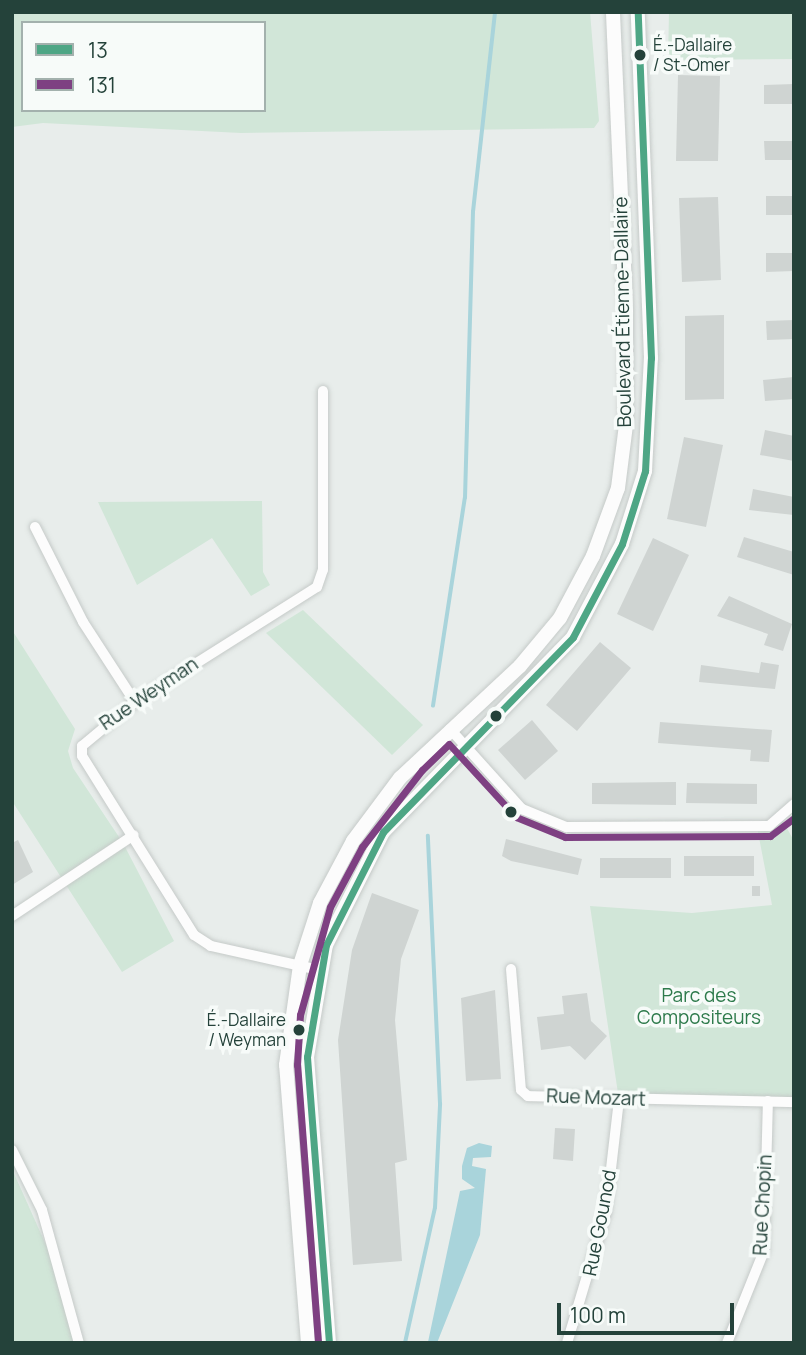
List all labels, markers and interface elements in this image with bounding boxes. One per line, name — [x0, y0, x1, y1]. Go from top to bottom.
legend — [21, 21, 266, 112]
place label: É.-Dallaire / St-Omer — [653, 35, 732, 75]
text: 13 — [88, 36, 108, 64]
marker: É.-Dallaire / St-Omer — [633, 48, 647, 62]
text: 131 — [88, 71, 116, 99]
street label: Boulevard Étienne-Dallaire — [610, 196, 636, 428]
street label: Rue Weyman — [95, 653, 203, 735]
unlabelled marker — [489, 709, 503, 723]
unlabelled marker — [504, 805, 518, 819]
park label: Parc des Compositeurs — [637, 985, 761, 1029]
place label: É.-Dallaire / Weyman — [207, 1010, 286, 1050]
marker: É.-Dallaire / Weyman — [292, 1023, 306, 1037]
street label: Rue Mozart — [546, 1085, 646, 1111]
street label: Rue Chopin — [749, 1154, 777, 1256]
street label: Rue Gounod — [579, 1168, 621, 1278]
scale bar — [561, 1288, 738, 1332]
text: 100 m — [570, 1301, 626, 1329]

